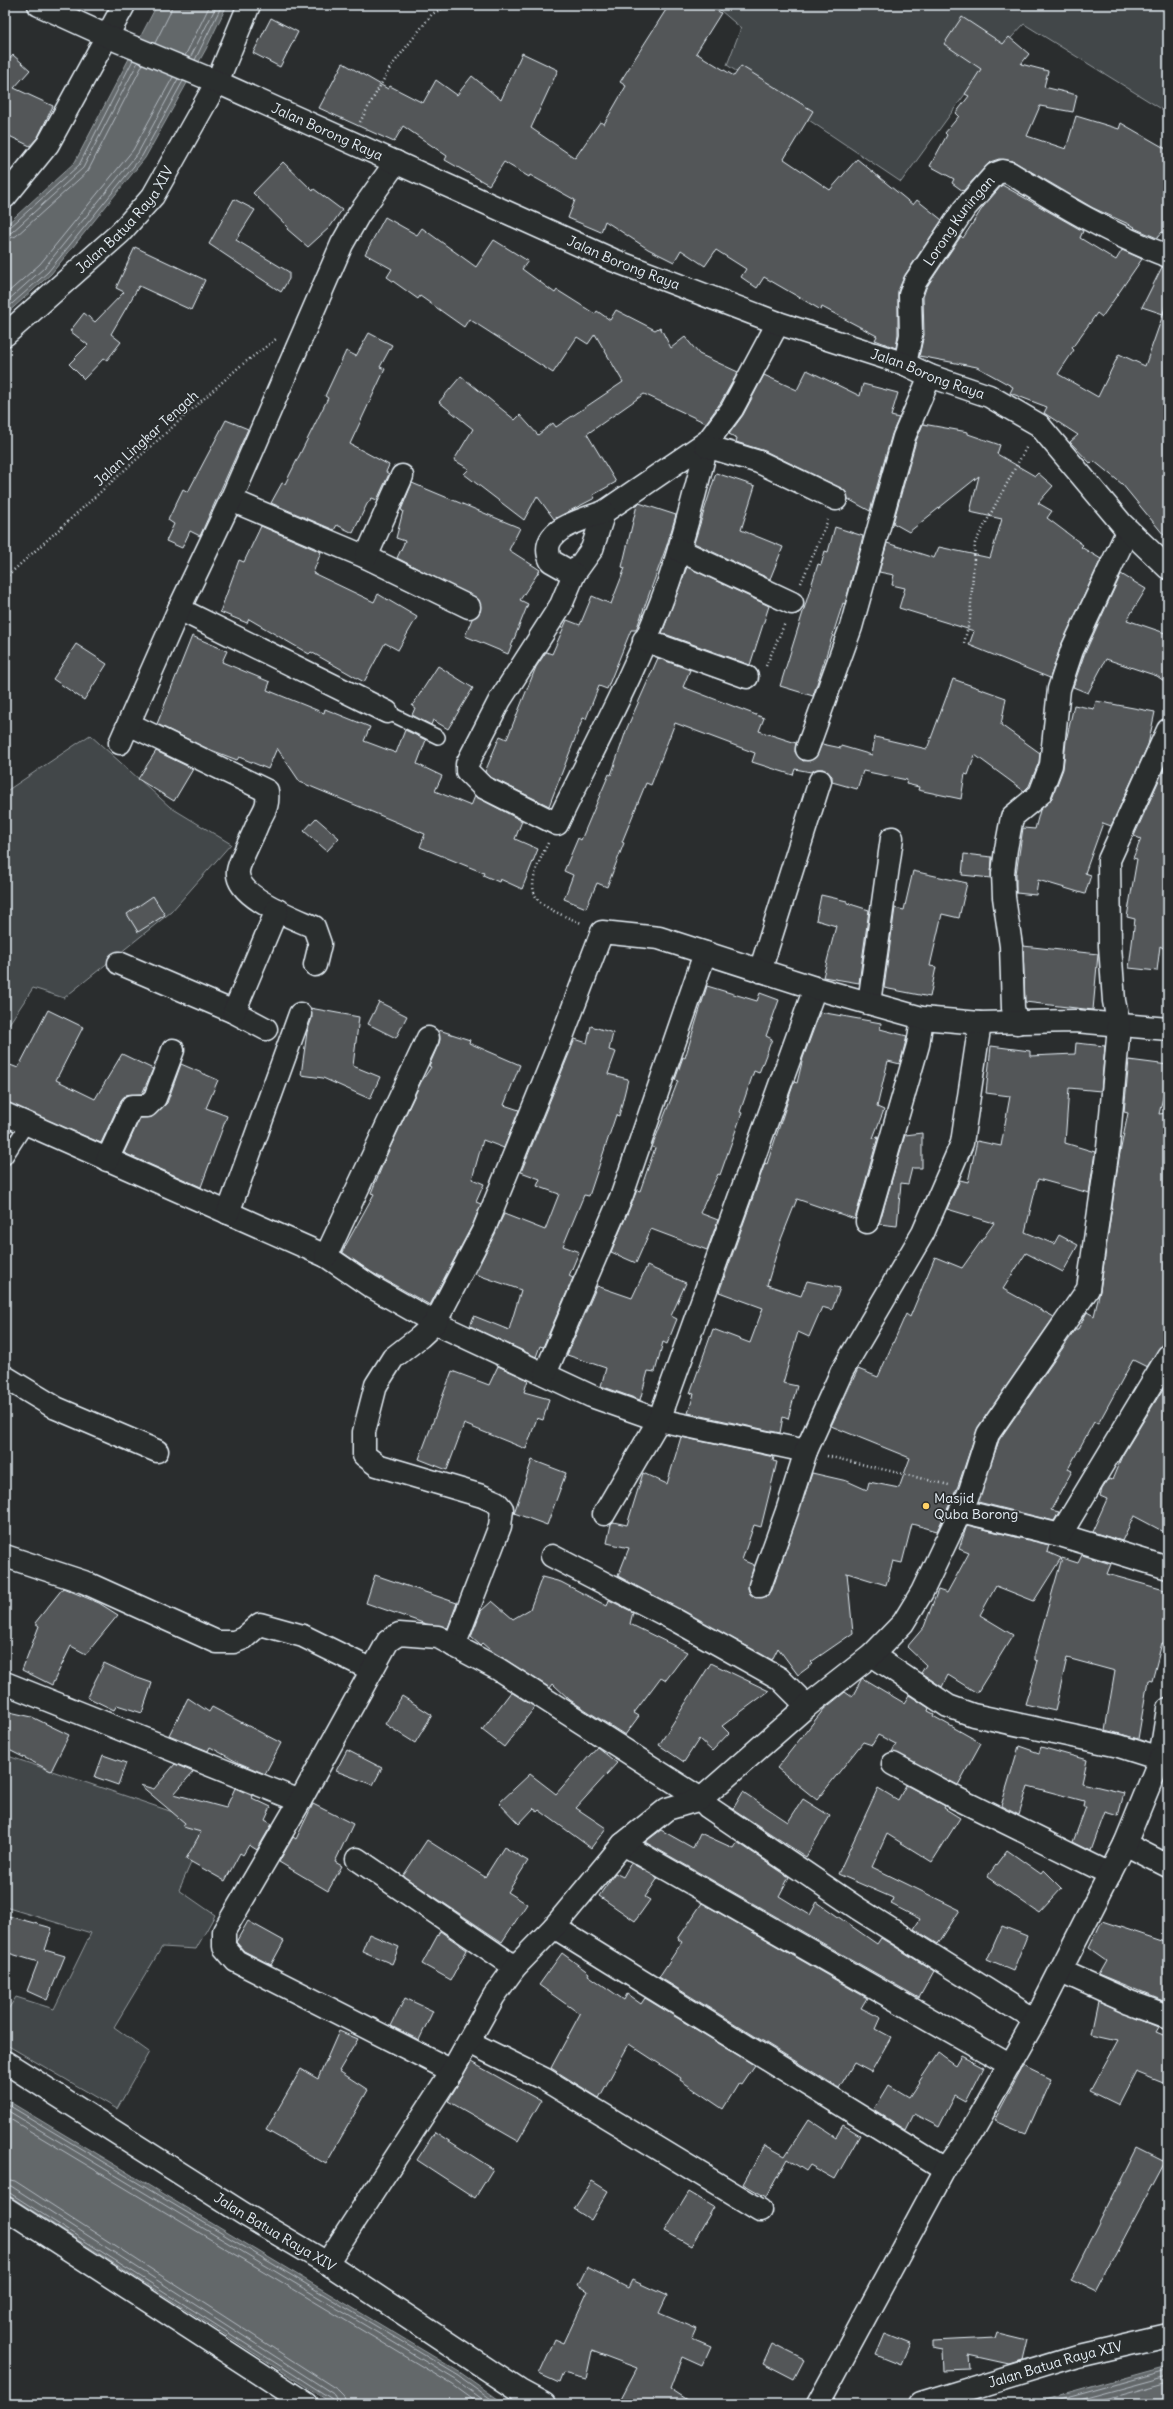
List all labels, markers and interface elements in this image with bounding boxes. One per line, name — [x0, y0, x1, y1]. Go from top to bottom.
street label: Jalan Borong Raya — [269, 99, 386, 164]
street label: Jalan Batua Raya XIV — [72, 163, 177, 277]
street label: Lorong Kuningan — [919, 172, 998, 269]
street label: Jalan Borong Raya — [564, 232, 683, 294]
street label: Jalan Borong Raya — [869, 345, 987, 403]
street label: Jalan Lingkar Tengah — [90, 386, 202, 490]
place label: Masjid Quba Borong — [934, 1489, 1018, 1523]
marker: Masjid Quba Borong — [921, 1501, 931, 1511]
street label: Jalan Batua Raya XIV — [211, 2188, 339, 2275]
street label: Jalan Batua Raya XIV — [986, 2337, 1124, 2392]

